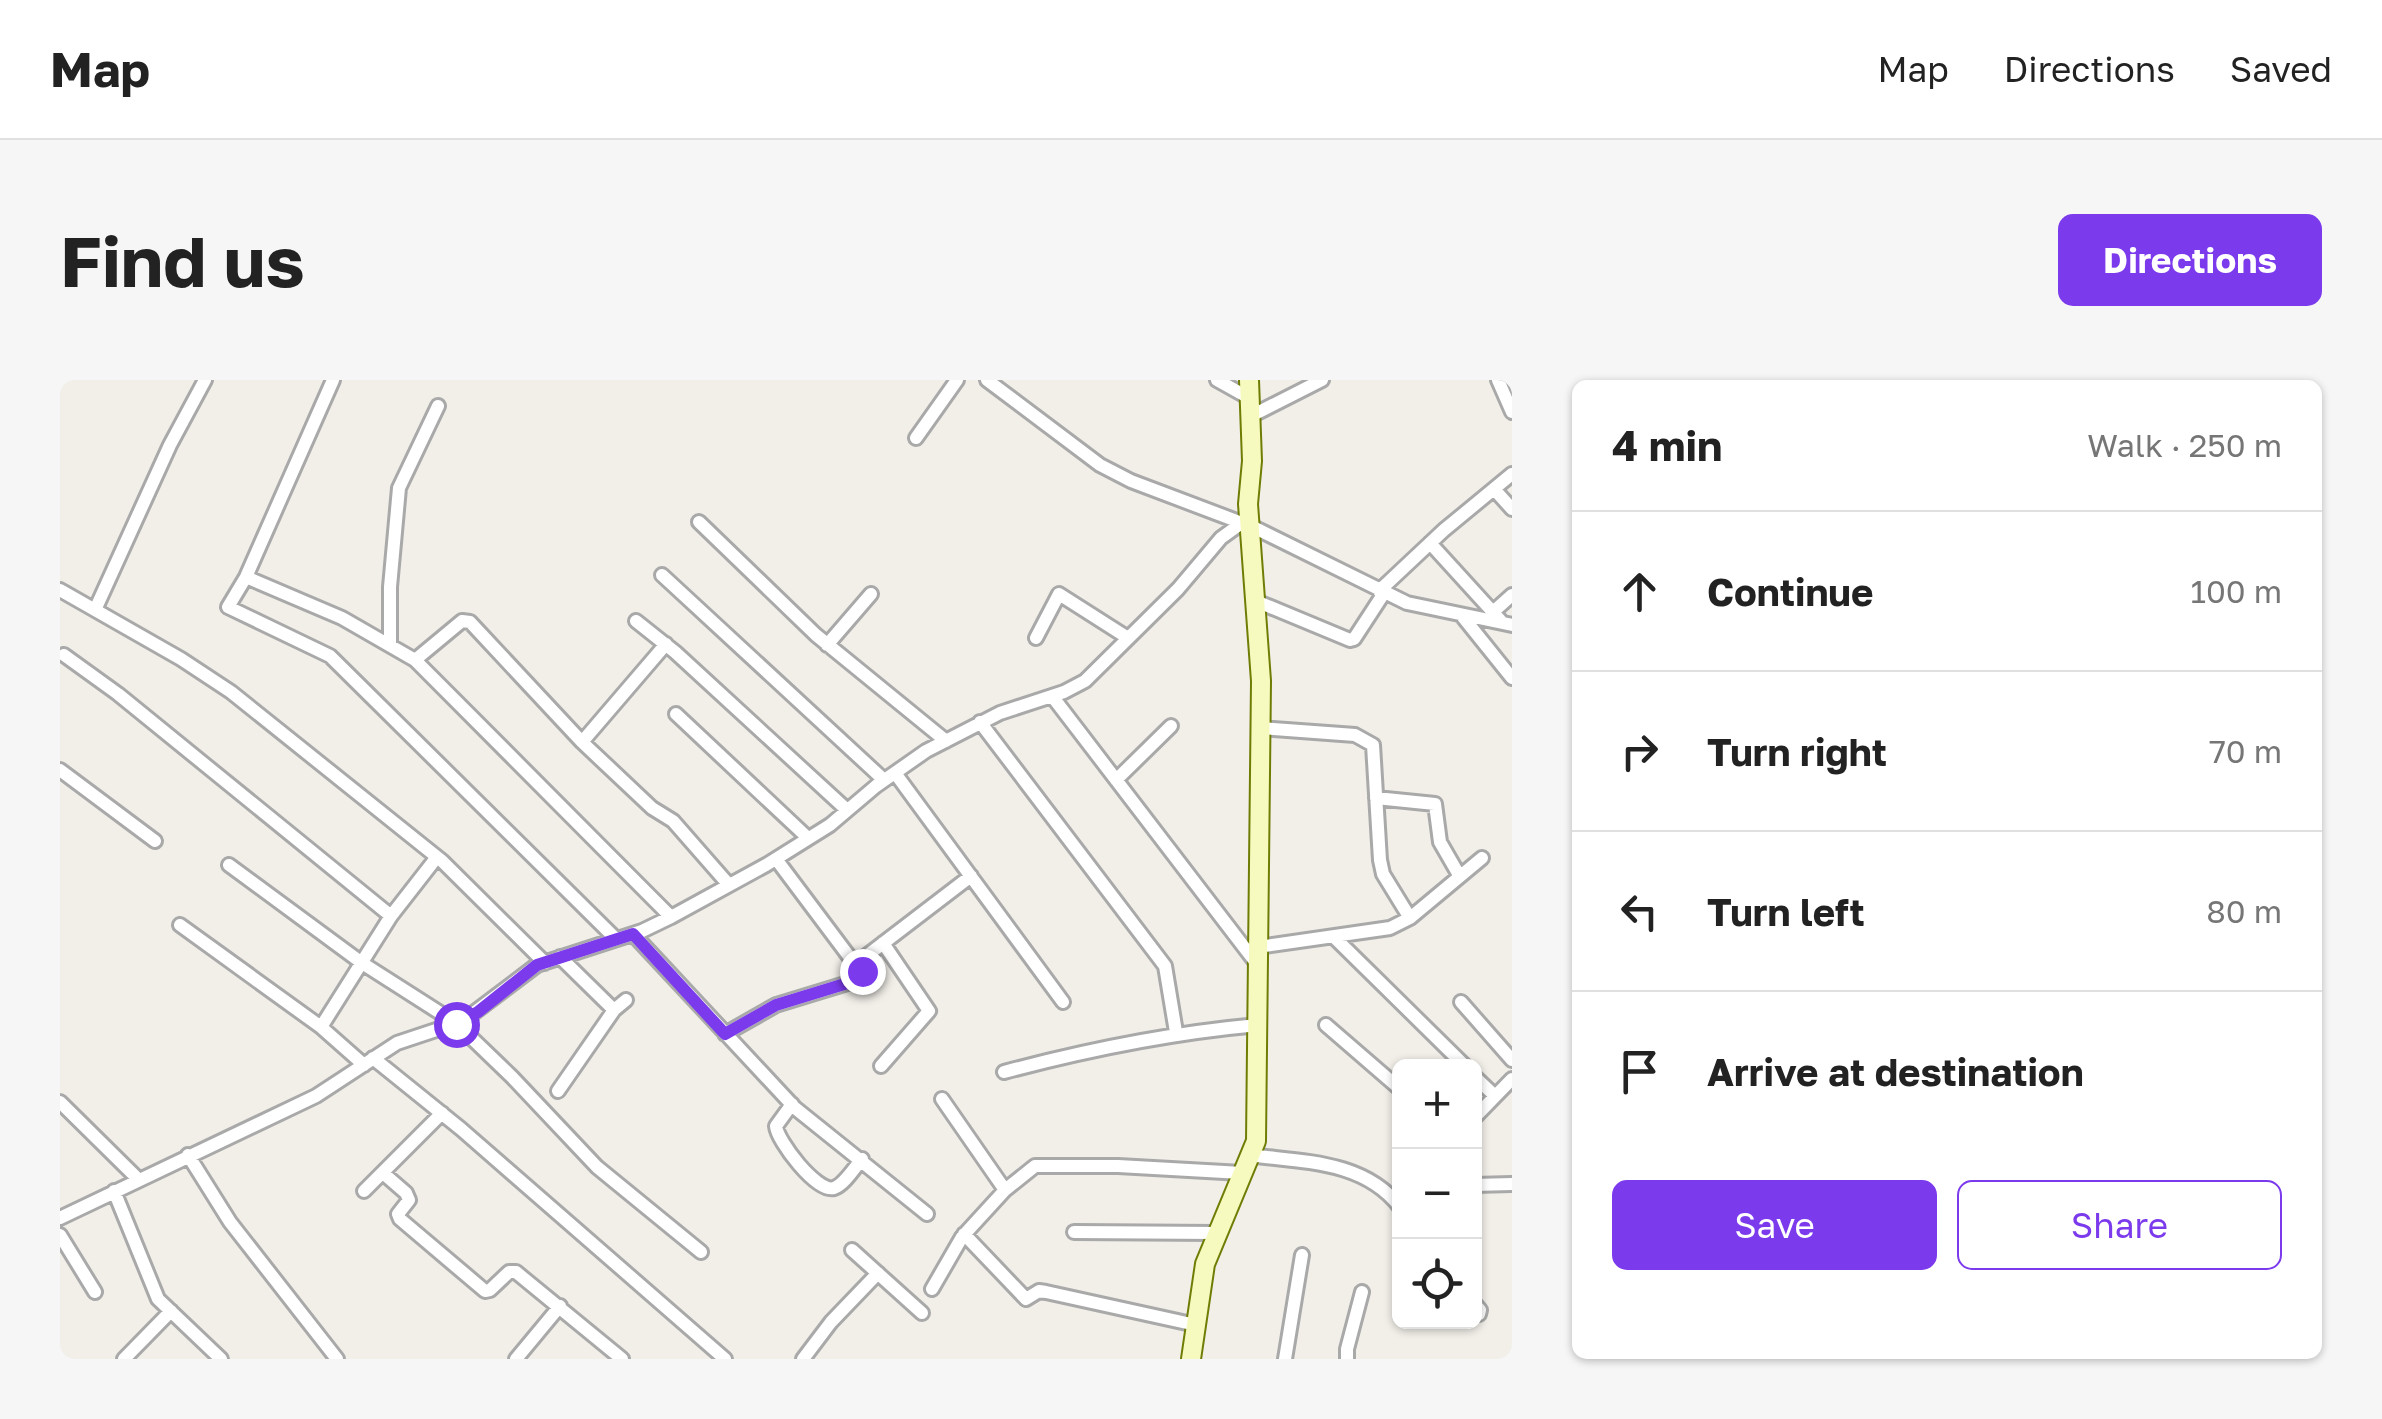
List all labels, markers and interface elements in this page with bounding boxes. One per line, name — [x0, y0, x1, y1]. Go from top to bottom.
text: Map — [50, 40, 150, 98]
text: Map — [1877, 48, 1949, 90]
text: Directions — [2004, 48, 2175, 90]
text: Saved — [2230, 48, 2332, 90]
button: Directions — [2058, 214, 2322, 306]
text: Find us — [60, 218, 305, 302]
text: 4 min — [1612, 420, 1722, 470]
text: Walk · 250 m — [2087, 426, 2282, 464]
icon: ahead — [1612, 564, 1667, 619]
text: Continue — [1707, 569, 1873, 614]
text: 100 m — [2190, 572, 2282, 610]
icon: right — [1612, 724, 1667, 779]
text: Turn right — [1707, 729, 1887, 774]
text: 70 m — [2209, 732, 2282, 770]
icon: left — [1612, 884, 1667, 939]
text: Turn left — [1707, 889, 1865, 934]
text: 80 m — [2206, 892, 2282, 930]
route end — [840, 949, 886, 995]
route start — [434, 1002, 480, 1048]
icon: arrive — [1612, 1044, 1667, 1099]
text: Arrive at destination — [1707, 1049, 2084, 1094]
map controls — [1392, 1059, 1482, 1329]
button: + — [1392, 1059, 1482, 1149]
button: − — [1392, 1149, 1482, 1239]
button: Save — [1612, 1180, 1937, 1270]
button: Share — [1957, 1180, 2282, 1270]
button: locate — [1392, 1239, 1482, 1329]

